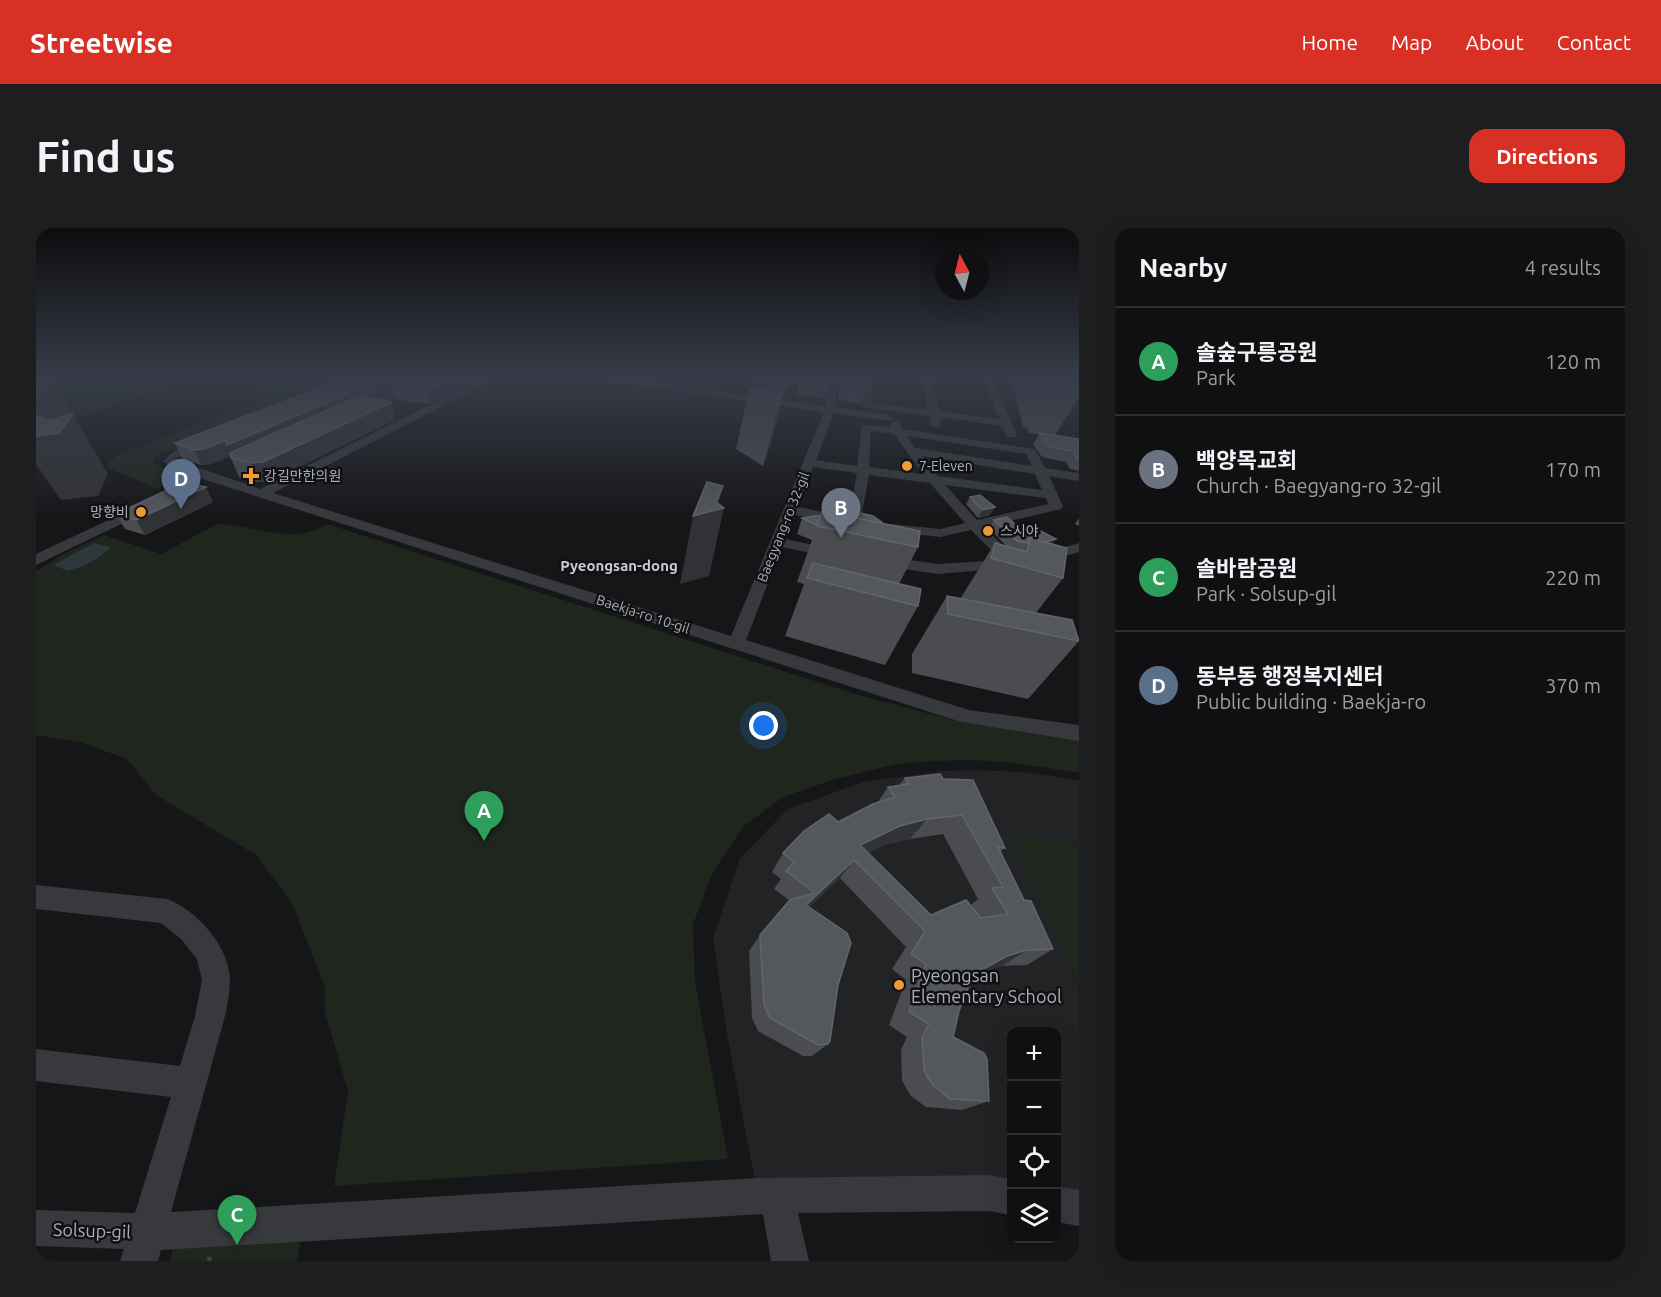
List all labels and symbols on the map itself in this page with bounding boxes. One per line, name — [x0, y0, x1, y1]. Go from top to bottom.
north arrow — [935, 246, 989, 300]
place label: 7-Eleven — [919, 458, 973, 474]
marker: 7-Eleven — [900, 459, 914, 473]
pin: D — [162, 460, 200, 509]
marker: 강길만한의원 — [242, 467, 260, 485]
place label: 강길만한의원 — [264, 468, 341, 484]
street label: Baegyang-ro 32-gil — [754, 469, 813, 584]
pin: B — [822, 488, 860, 538]
place label: 망향비 — [90, 504, 129, 520]
marker: 망향비 — [134, 505, 148, 519]
place label: 스시야 — [1000, 523, 1039, 539]
marker: 스시야 — [981, 524, 995, 538]
district label: Pyeongsan-dong — [560, 557, 678, 574]
street label: Baekja-ro 10-gil — [594, 591, 692, 637]
your location — [749, 711, 778, 740]
pin: A — [464, 792, 504, 841]
place label: Pyeongsan Elementary School — [911, 965, 1062, 1006]
marker: Pyeongsan Elementary School — [892, 978, 906, 992]
pin: C — [218, 1196, 256, 1245]
street label: Solsup-gil — [53, 1219, 132, 1241]

